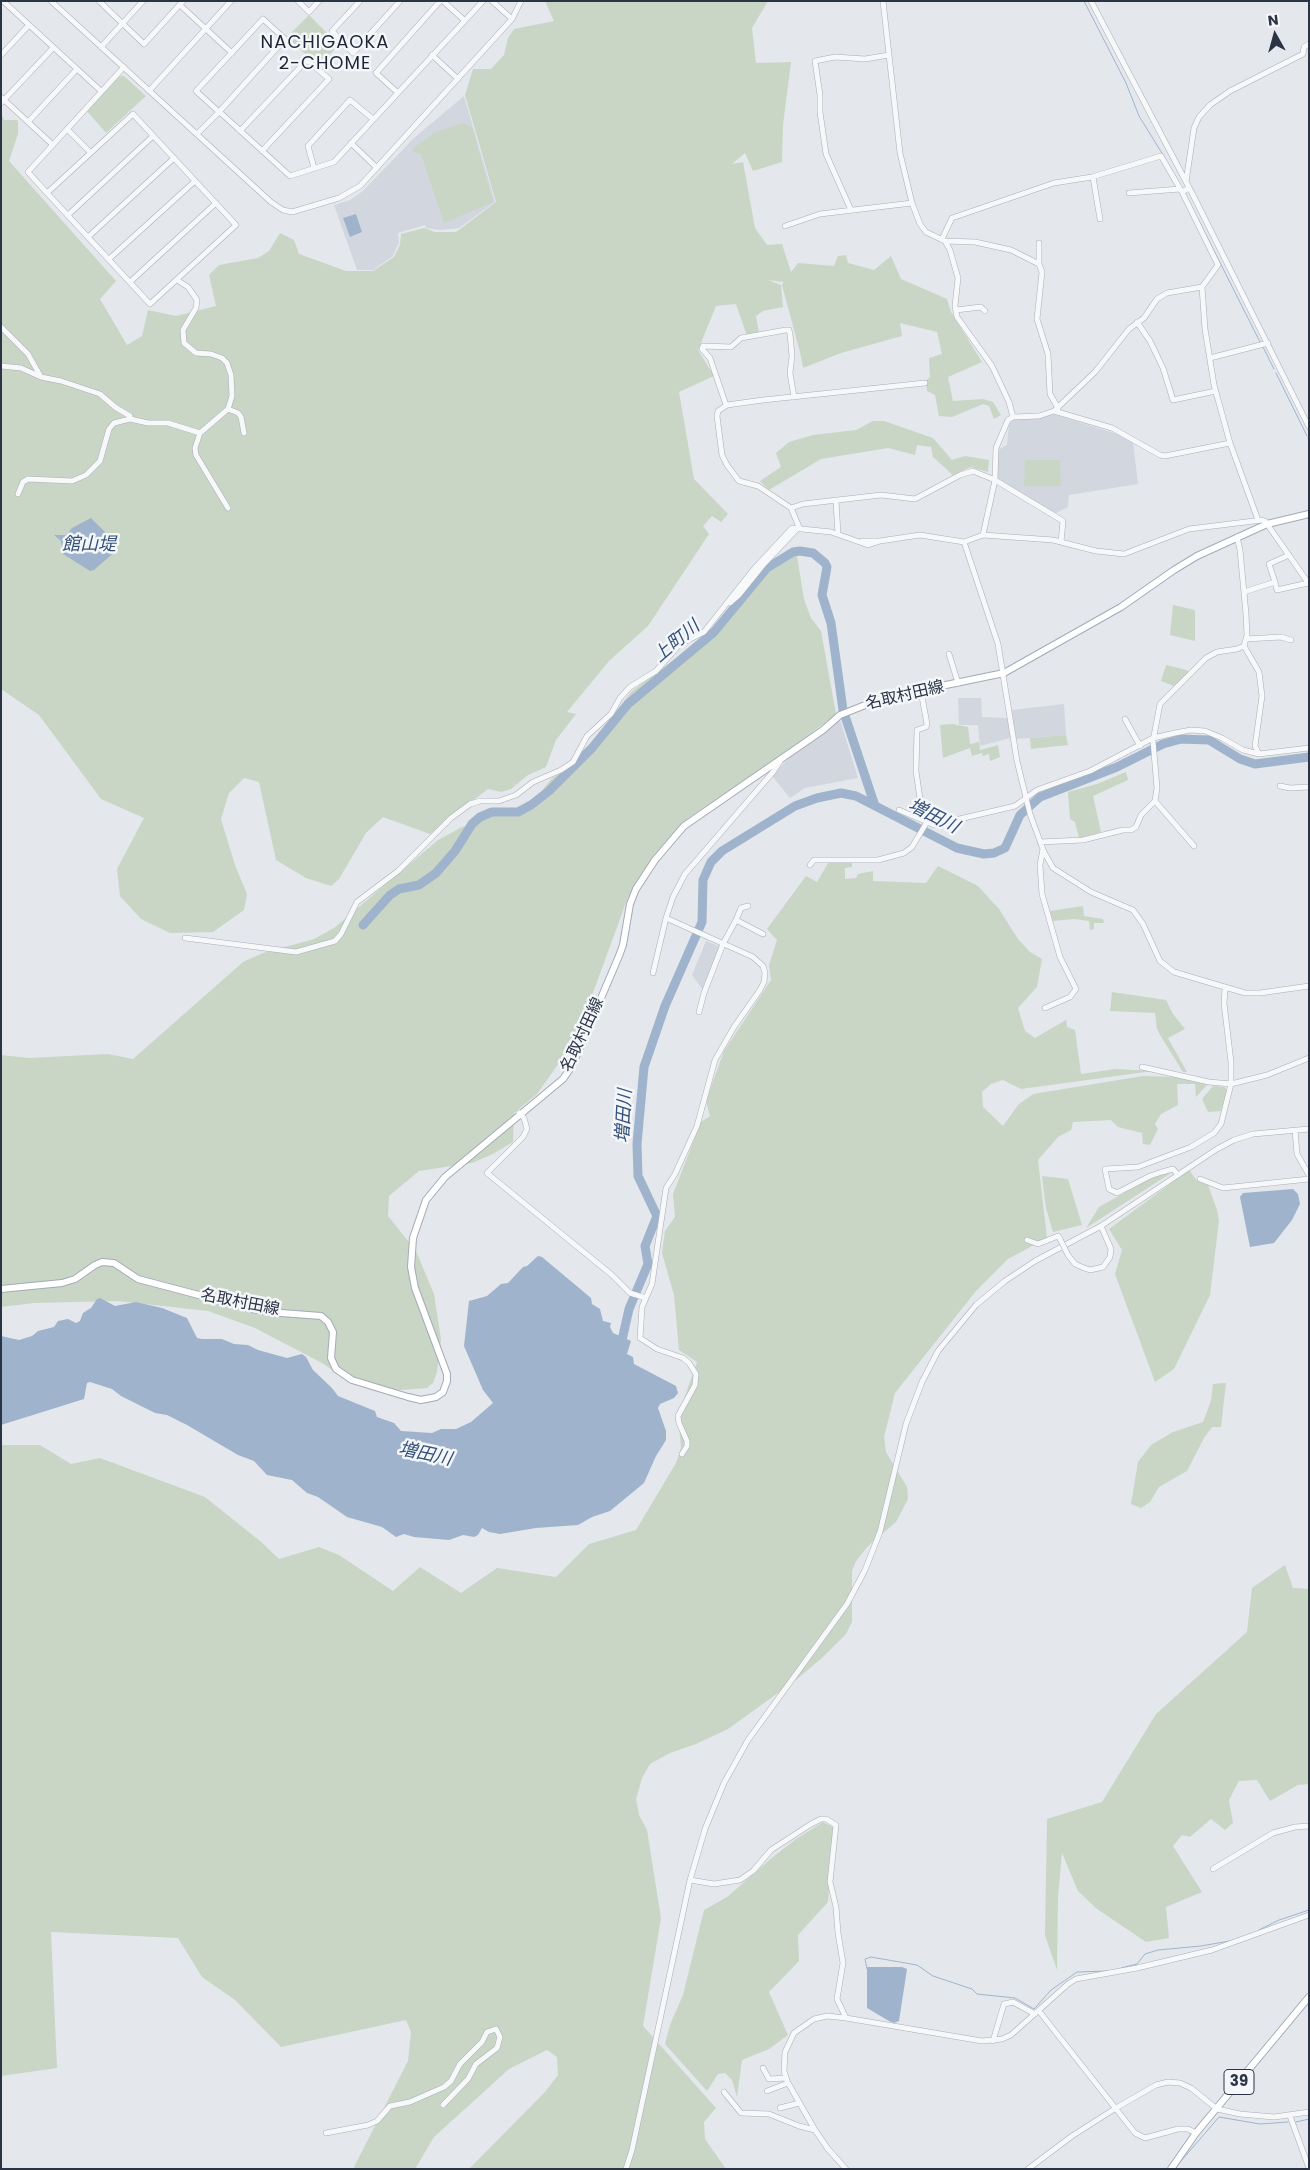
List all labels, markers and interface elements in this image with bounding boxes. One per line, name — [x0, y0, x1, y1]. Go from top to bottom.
north arrow — [1250, 10, 1300, 60]
text: N — [1267, 10, 1280, 31]
district label: NACHIGAOKA 2-CHOME — [259, 32, 391, 74]
water label: 館山堤 — [62, 534, 116, 556]
water label: 上町川 — [649, 616, 705, 668]
street label: 名取村田線 — [864, 678, 946, 714]
water label: 増田川 — [904, 795, 962, 839]
street label: 名取村田線 — [557, 995, 609, 1075]
water label: 増田川 — [613, 1088, 637, 1144]
street label: 名取村田線 — [199, 1286, 281, 1320]
water label: 増田川 — [396, 1439, 454, 1471]
road number: 39 — [1224, 2070, 1254, 2094]

